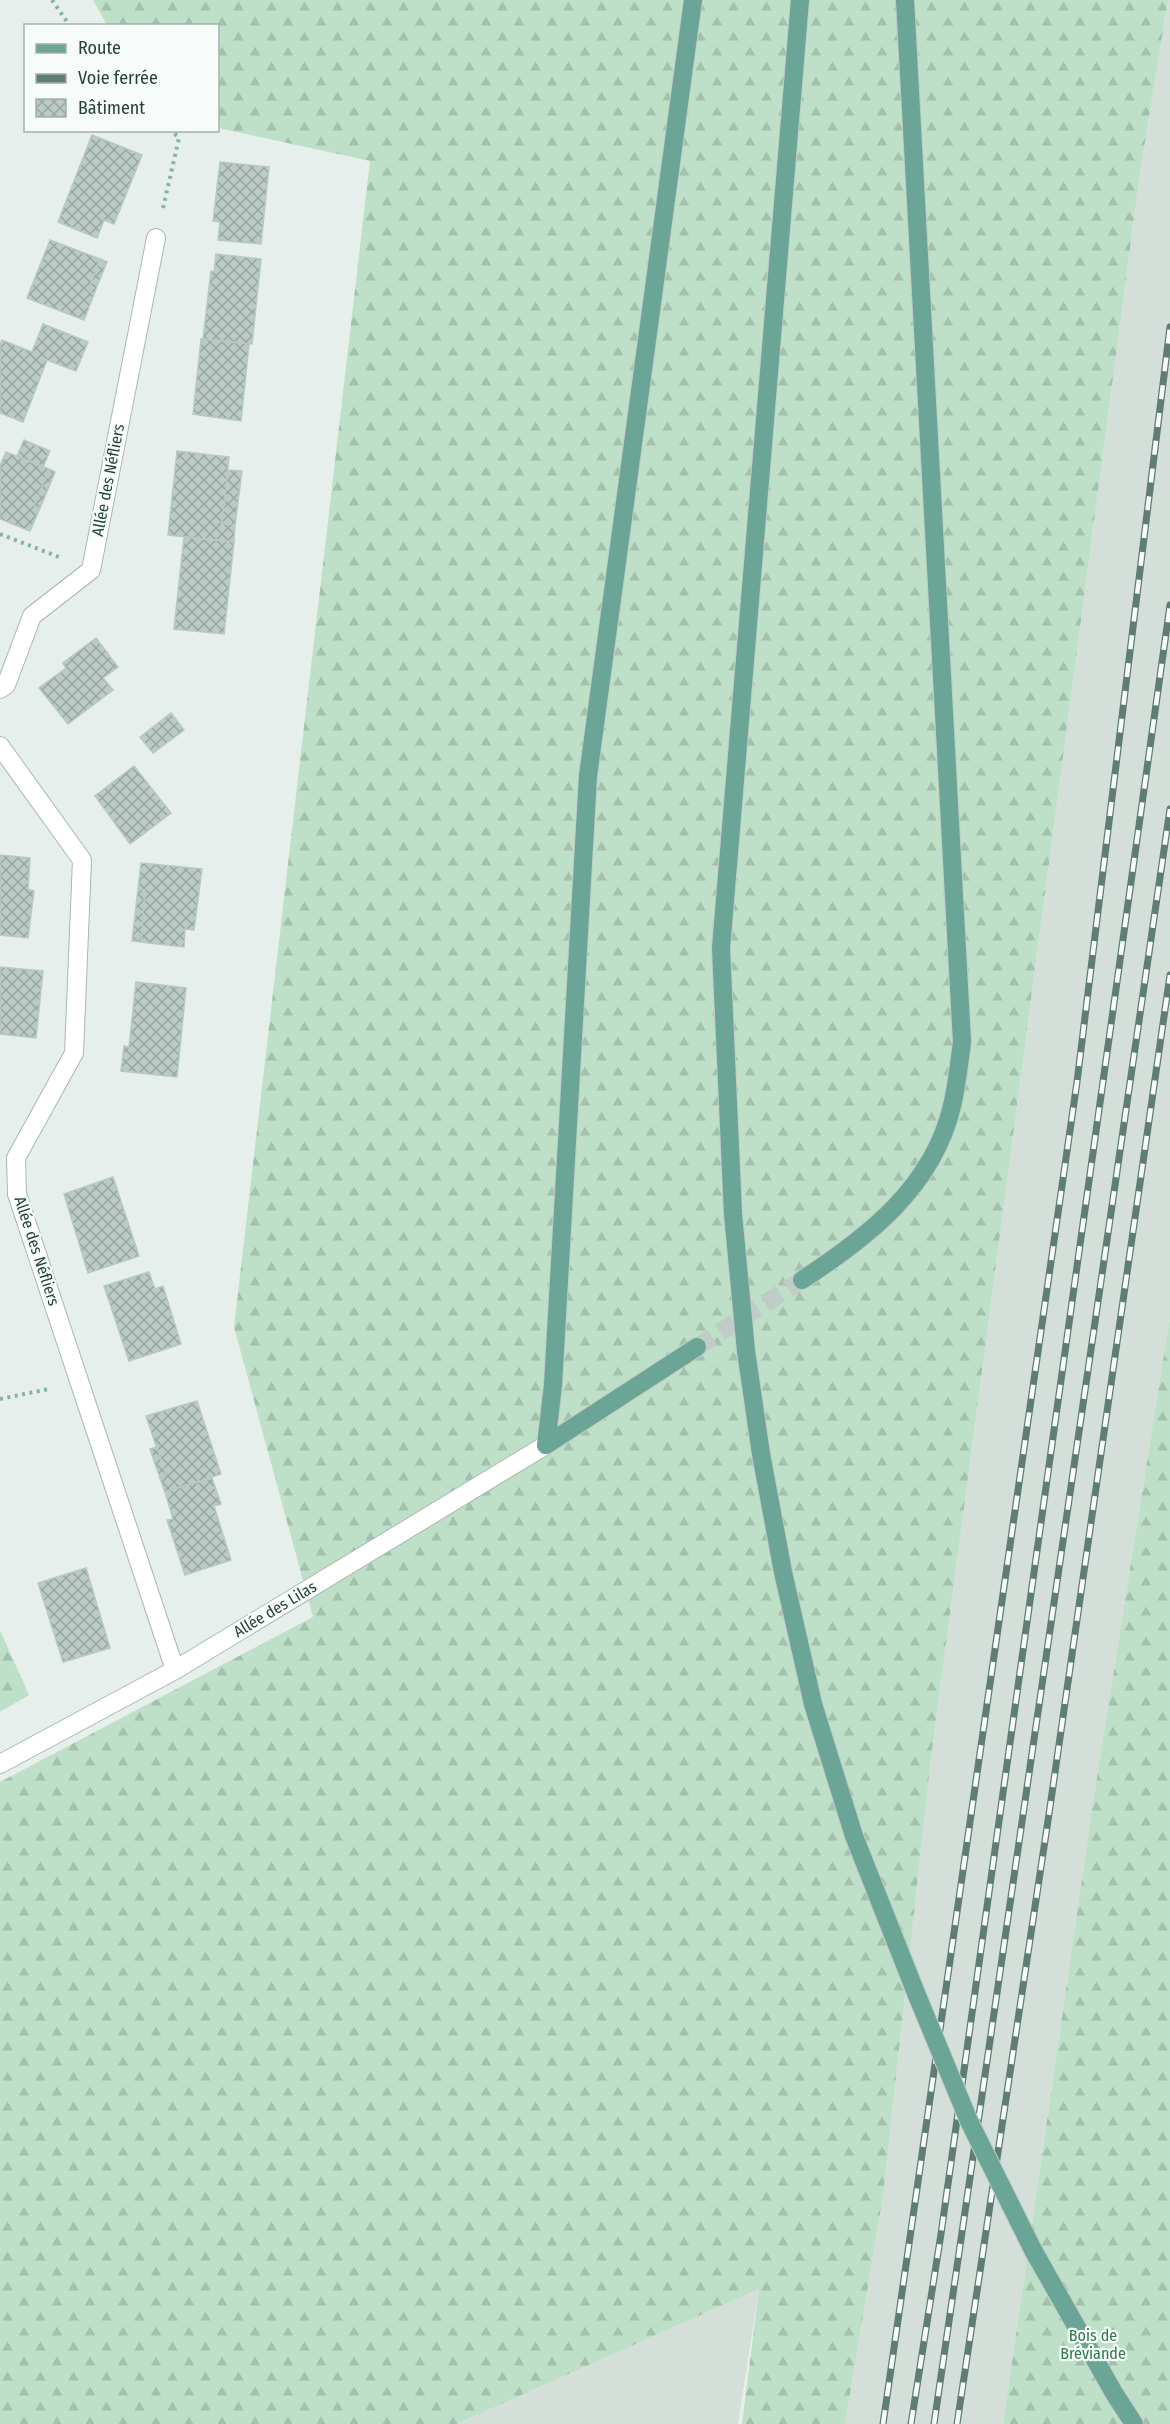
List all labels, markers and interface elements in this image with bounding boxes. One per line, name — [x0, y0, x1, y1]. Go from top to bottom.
legend — [24, 24, 219, 132]
text: Route — [78, 37, 121, 59]
text: Voie ferrée — [78, 67, 158, 89]
text: Bâtiment — [78, 97, 145, 119]
street label: Allée des Néfliers — [88, 422, 128, 538]
street label: Allée des Néfliers — [10, 1194, 64, 1308]
street label: Allée des Lilas — [230, 1577, 320, 1641]
park label: Bois de Bréviande — [1060, 2326, 1126, 2363]

